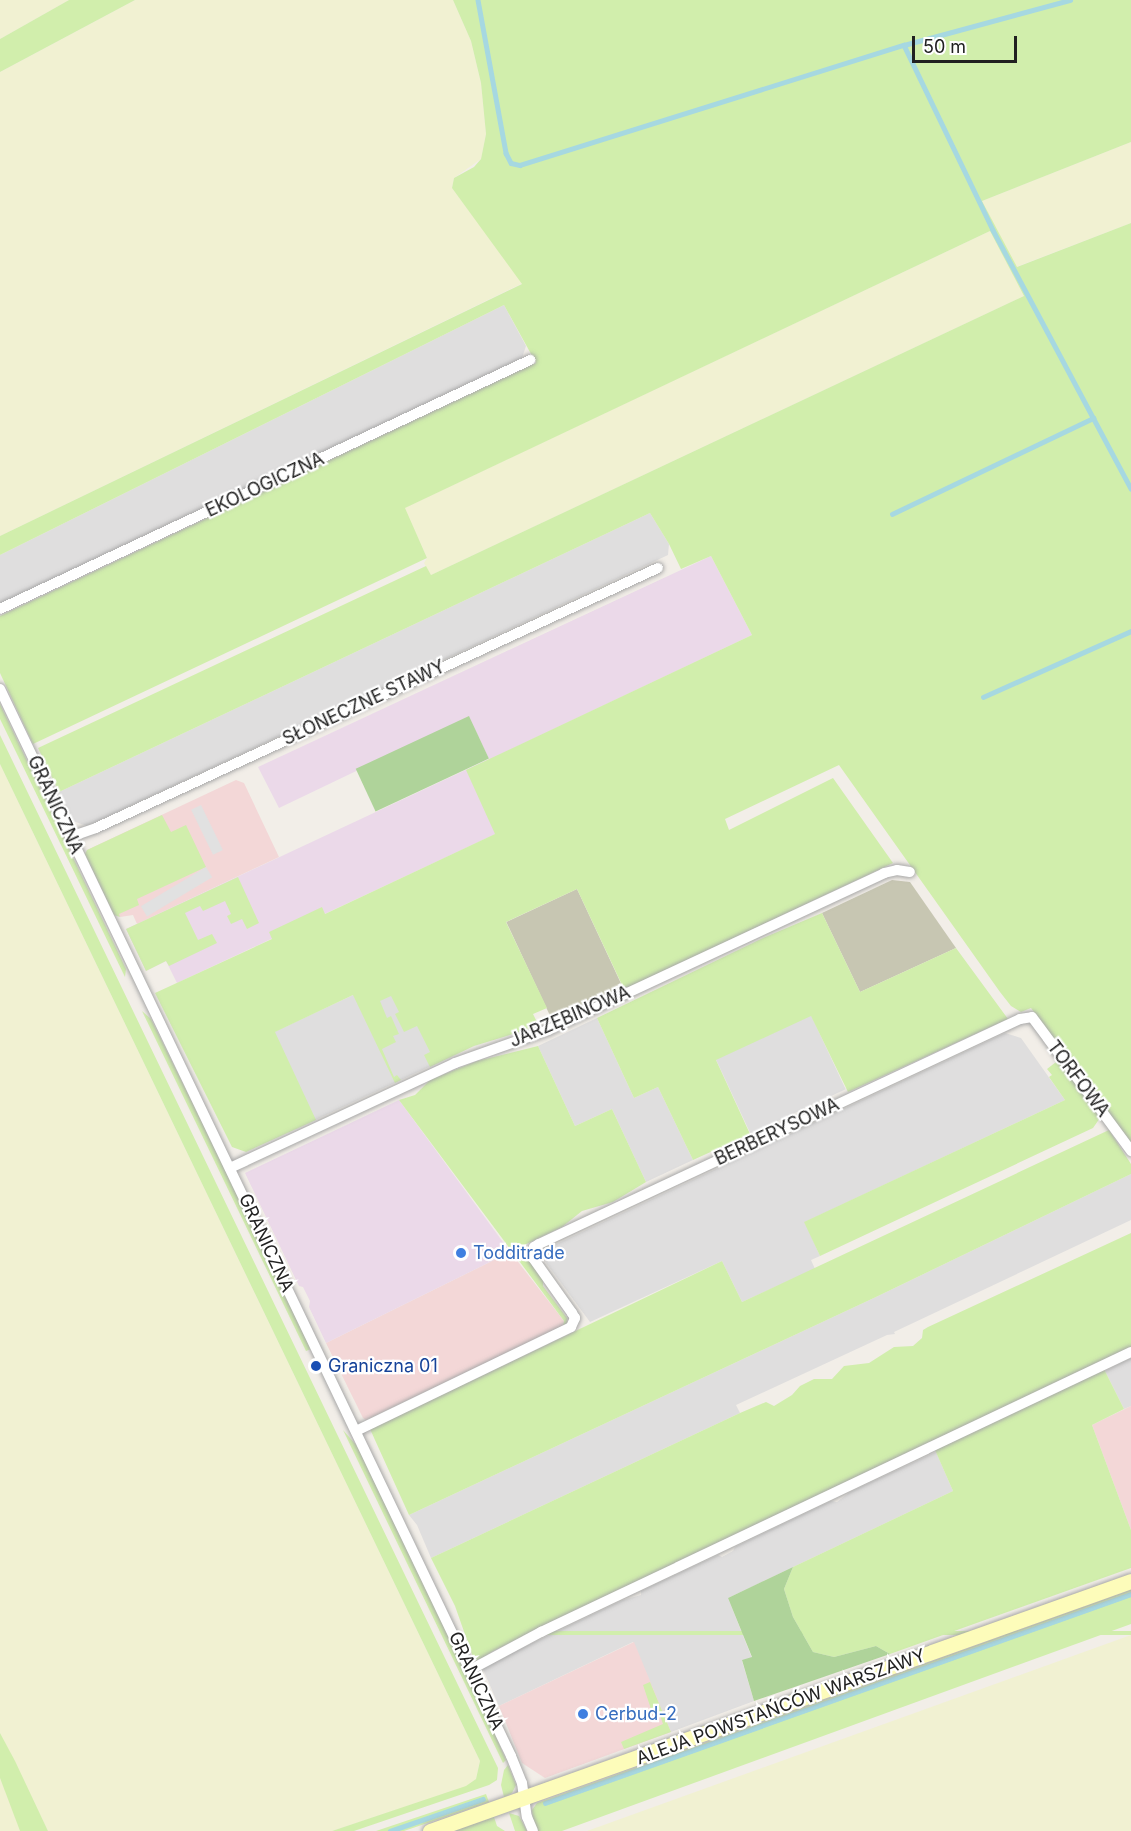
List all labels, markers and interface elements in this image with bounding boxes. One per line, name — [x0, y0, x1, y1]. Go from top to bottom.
scale bar — [915, 24, 1020, 62]
text: 50 m — [923, 36, 966, 57]
street label: EKOLOGICZNA — [202, 448, 328, 522]
street label: SŁONECZNE STAWY — [279, 656, 449, 750]
street label: GRANICZNA — [23, 752, 87, 858]
street label: JARZĘBINOWA — [506, 982, 634, 1052]
street label: TORFOWA — [1042, 1037, 1114, 1121]
street label: BERBERYSOWA — [711, 1094, 843, 1170]
street label: GRANICZNA — [234, 1190, 298, 1296]
place label: Todditrade — [473, 1242, 565, 1264]
marker: Todditrade — [454, 1246, 468, 1260]
place label: Graniczna 01 — [328, 1355, 438, 1377]
marker: Graniczna 01 — [309, 1359, 323, 1373]
street label: GRANICZNA — [444, 1628, 508, 1734]
street label: ALEJA POWSTAŃCÓW WARSZAWY — [633, 1645, 929, 1769]
place label: Cerbud-2 — [595, 1703, 677, 1725]
marker: Cerbud-2 — [576, 1707, 590, 1721]

